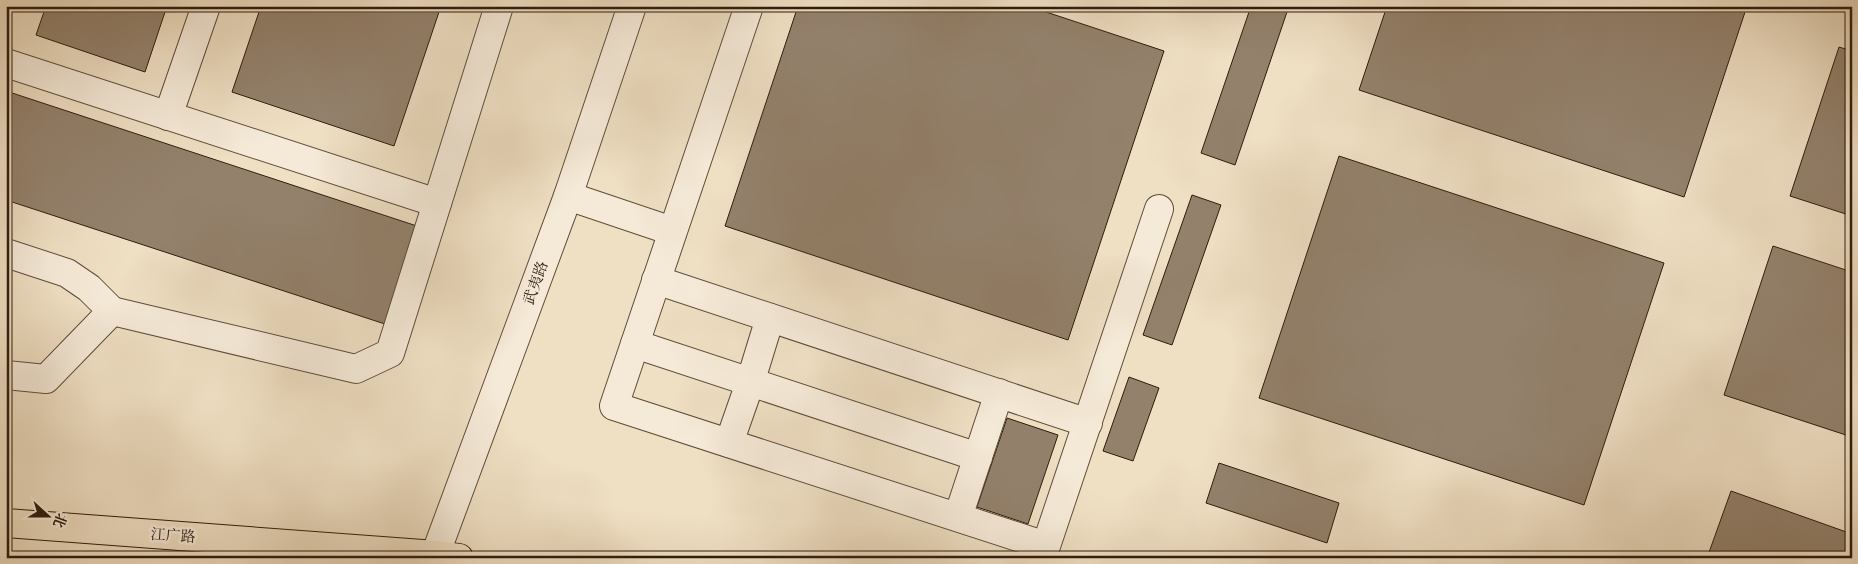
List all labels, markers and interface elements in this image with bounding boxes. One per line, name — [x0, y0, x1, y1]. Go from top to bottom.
street label: 武夷路 — [519, 259, 553, 307]
north arrow — [22, 492, 72, 542]
text: 北 — [49, 511, 70, 530]
street label: 江广路 — [150, 525, 196, 547]

